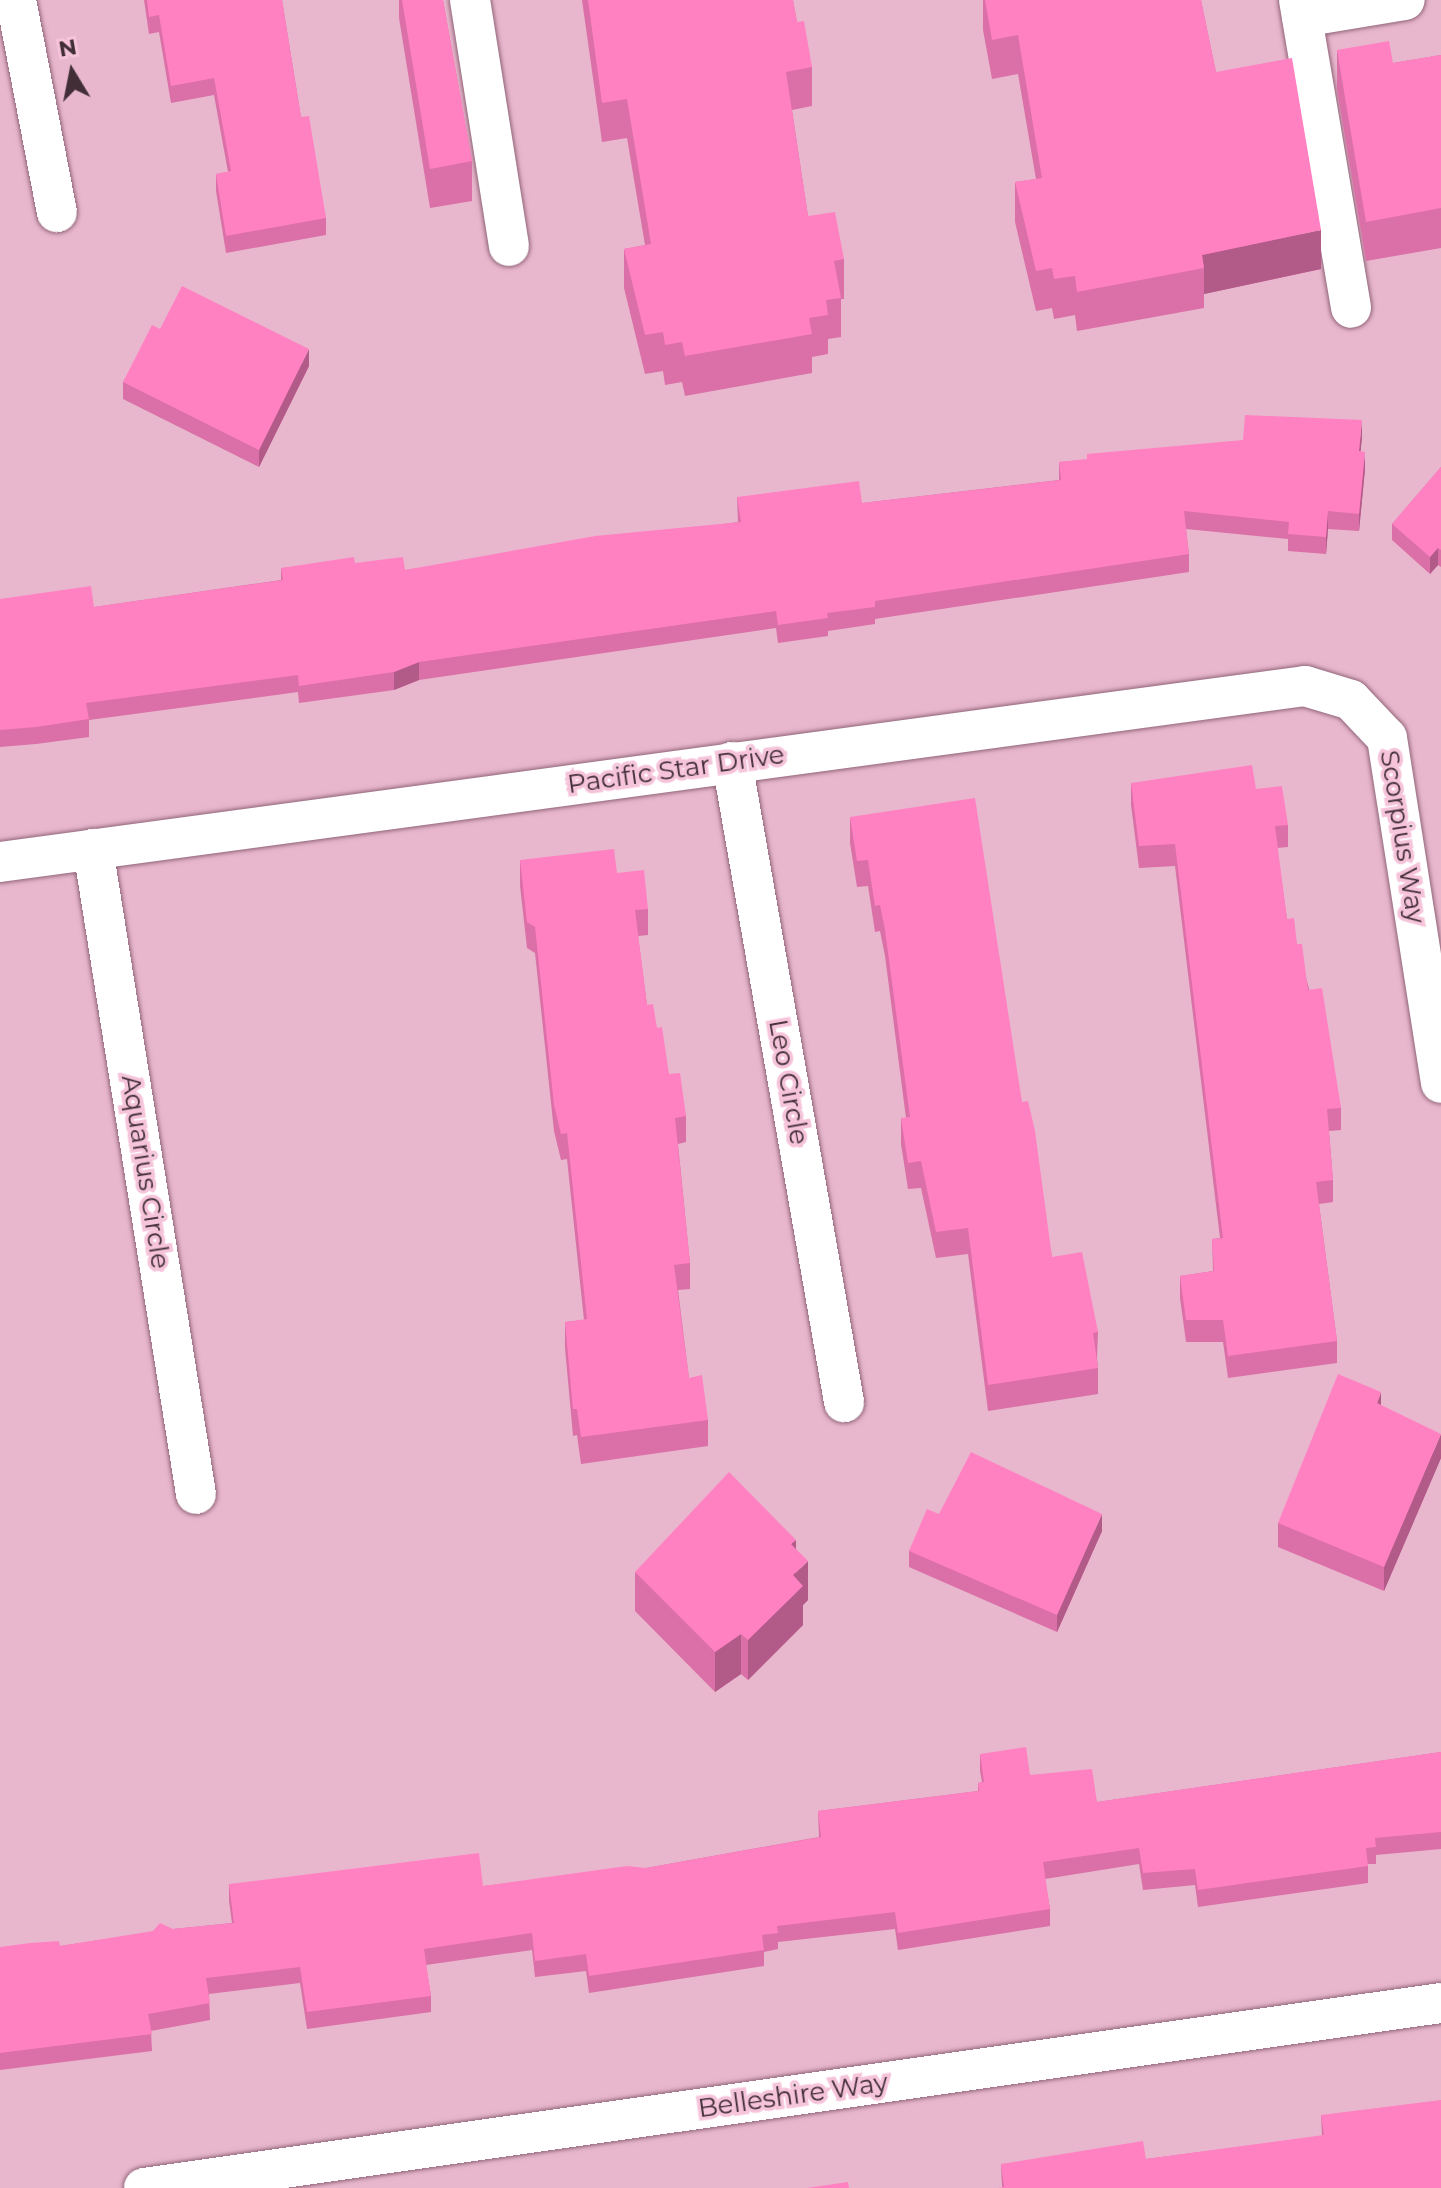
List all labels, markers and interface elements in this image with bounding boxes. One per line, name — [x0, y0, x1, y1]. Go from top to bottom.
north arrow — [32, 32, 112, 112]
text: N — [57, 33, 79, 63]
street label: Pacific Star Drive — [565, 739, 787, 801]
street label: Scorpius Way — [1373, 748, 1431, 926]
street label: Leo Circle — [762, 1017, 814, 1147]
street label: Aquarius Circle — [114, 1073, 176, 1271]
street label: Belleshire Way — [696, 2067, 890, 2125]

